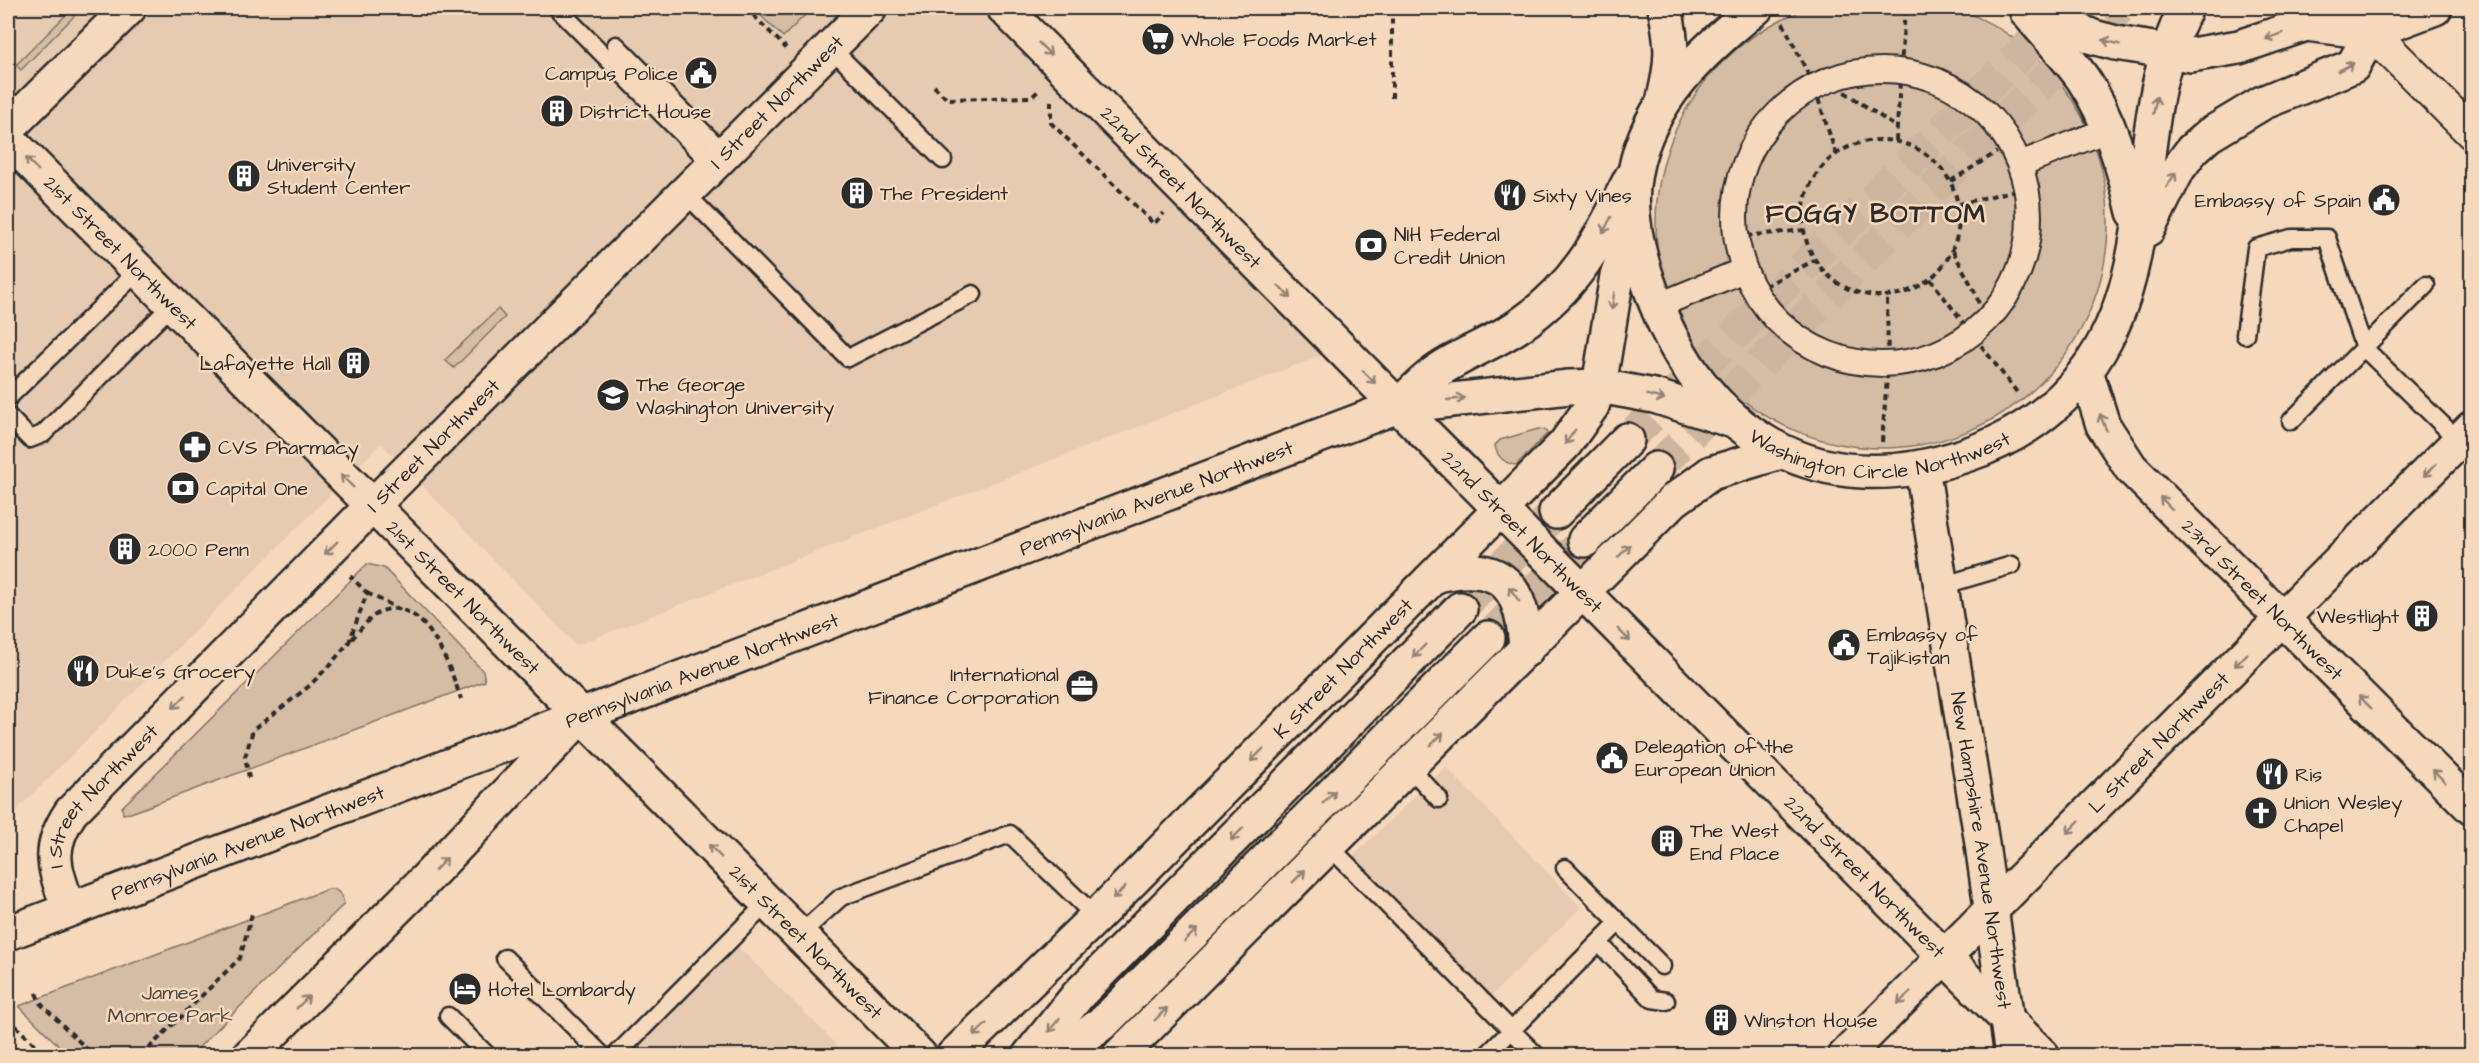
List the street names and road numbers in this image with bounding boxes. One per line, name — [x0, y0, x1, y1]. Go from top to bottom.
street label: I Street Northwest — [704, 29, 850, 175]
street label: 22nd Street Northwest — [1094, 100, 1268, 275]
street label: 21st Street Northwest — [37, 170, 203, 337]
street label: I Street Northwest — [360, 373, 507, 519]
street label: Washington Circle Northwest — [1746, 416, 2016, 444]
street label: Pennsylvania Avenue Northwest — [1016, 434, 1297, 563]
street label: 22nd Street Northwest — [1435, 445, 1609, 620]
street label: 23rd Street Northwest — [2175, 513, 2349, 687]
street label: 21st Street Northwest — [380, 514, 546, 681]
street label: K Street Northwest — [1267, 592, 1420, 745]
street label: Pennsylvania Avenue Northwest — [561, 606, 843, 735]
street label: L Street Northwest — [2082, 666, 2236, 820]
street label: New Hampshire Avenue Northwest — [1943, 690, 2018, 1011]
street label: I Street Northwest — [42, 718, 165, 871]
street label: Pennsylvania Avenue Northwest — [107, 779, 389, 908]
street label: 22nd Street Northwest — [1777, 790, 1951, 965]
street label: 21st Street Northwest — [722, 859, 889, 1026]

